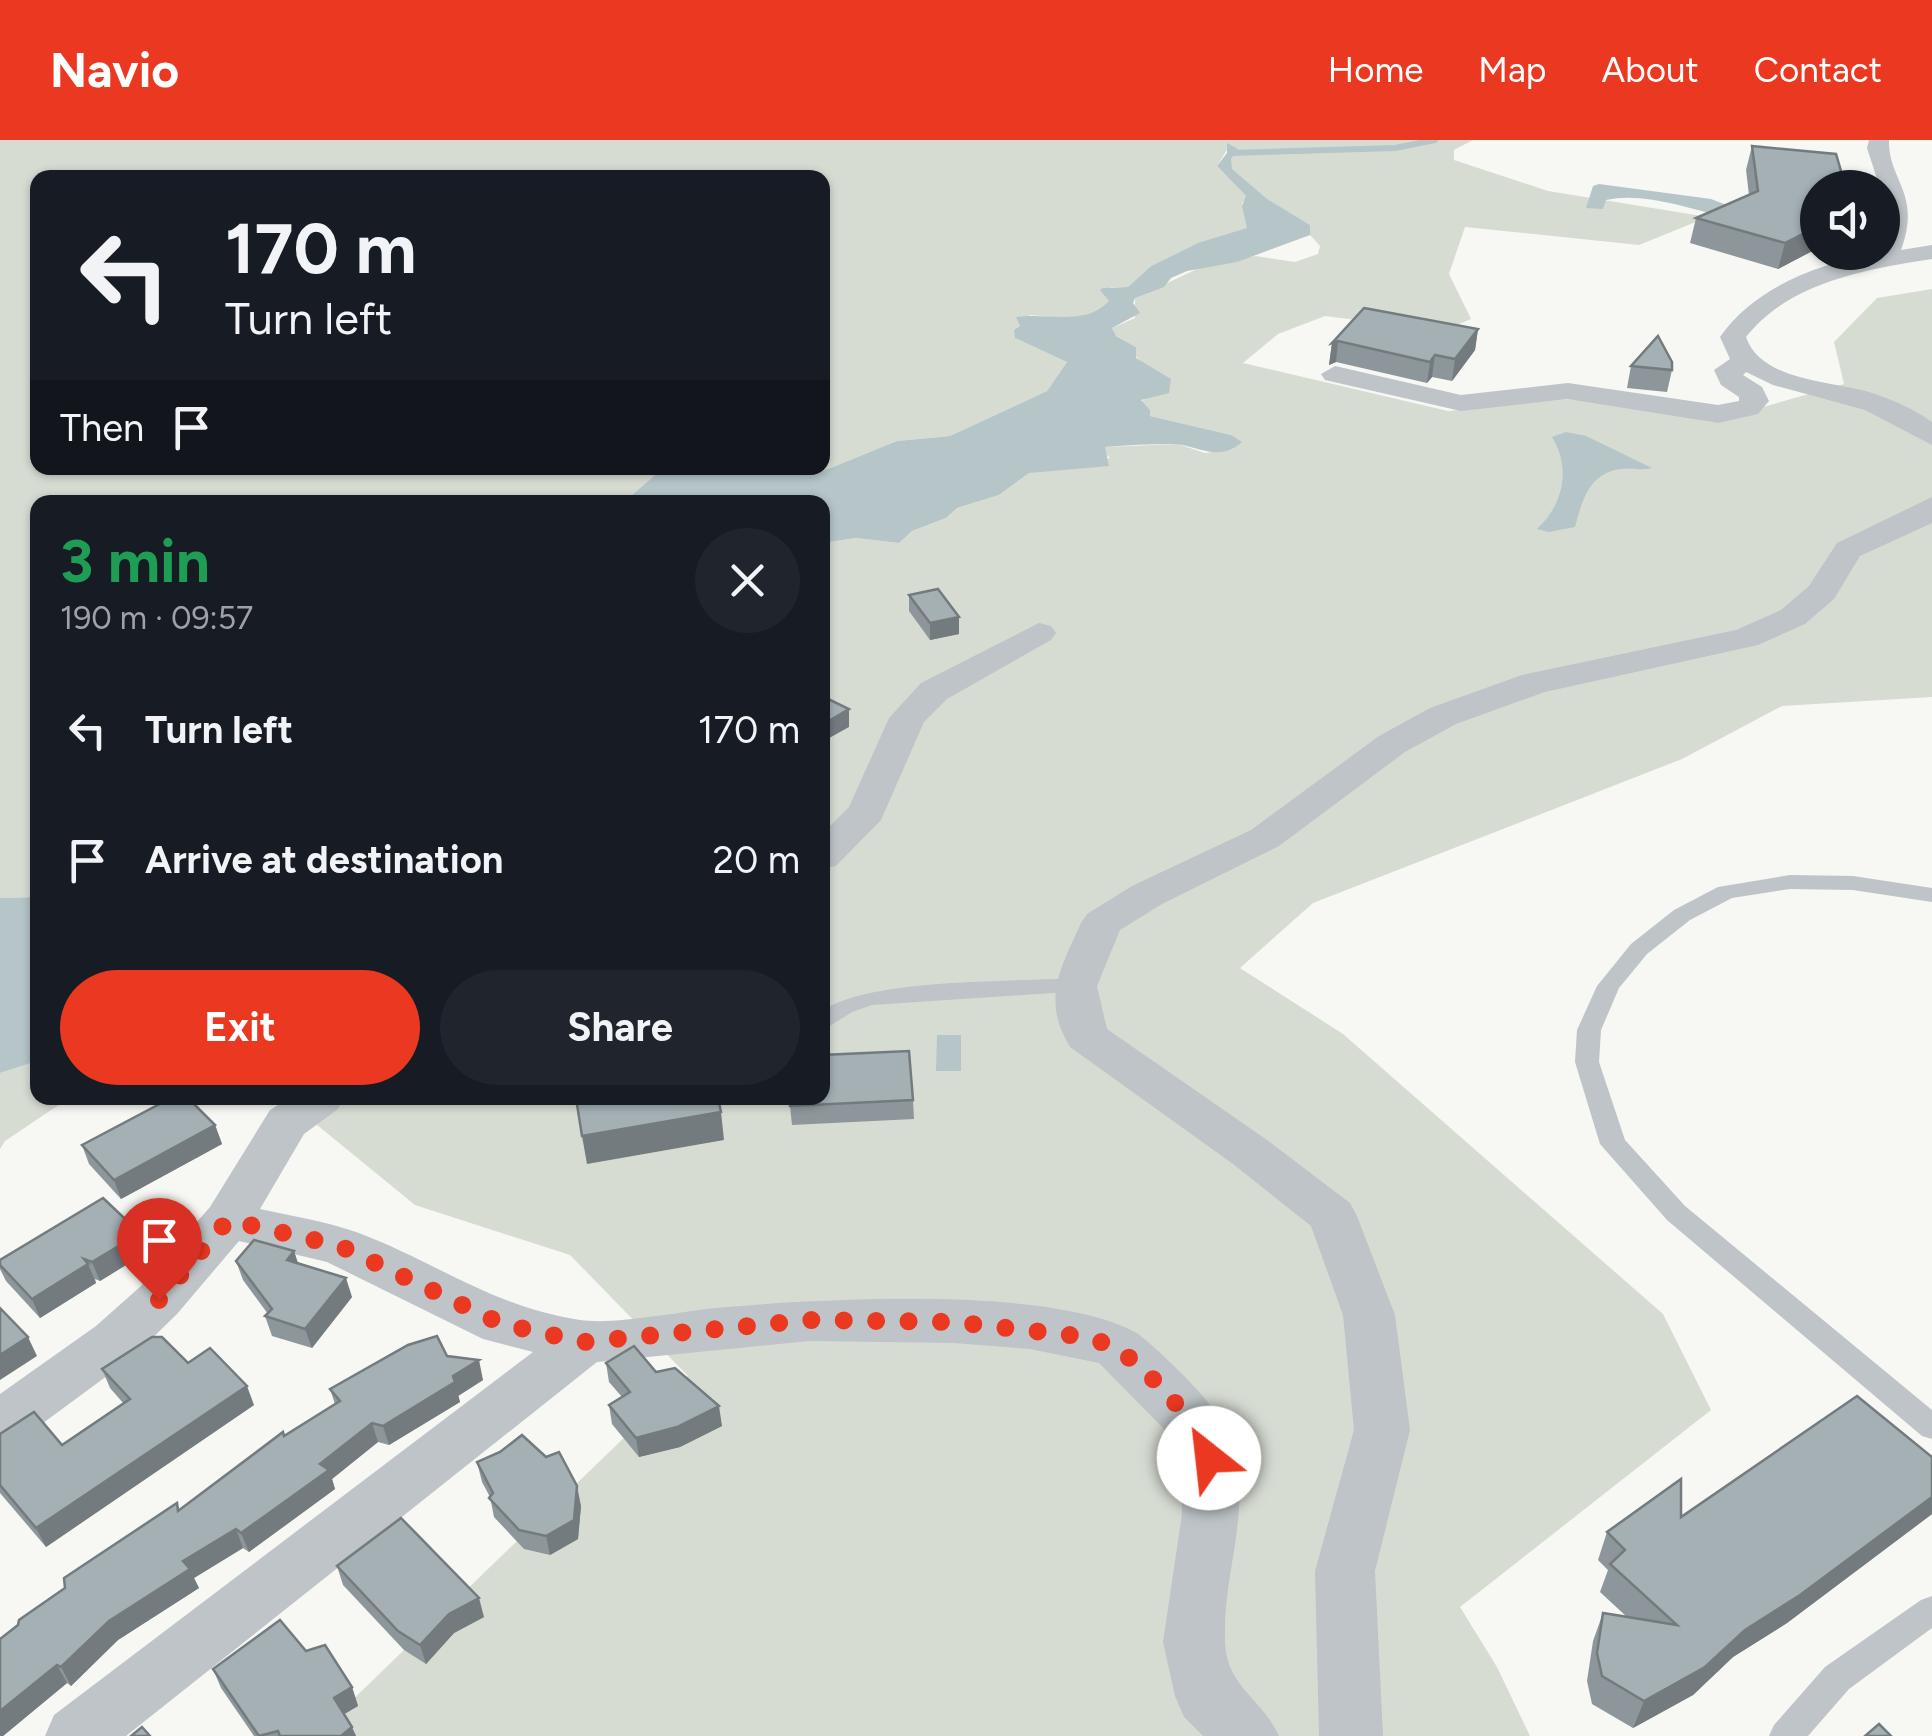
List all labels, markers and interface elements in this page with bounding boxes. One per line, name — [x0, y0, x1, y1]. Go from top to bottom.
text: Navio — [50, 41, 179, 99]
text: Home — [1328, 49, 1423, 91]
text: Map — [1478, 49, 1547, 91]
text: About — [1602, 49, 1699, 91]
text: Contact — [1754, 49, 1882, 91]
map controls — [1800, 170, 1900, 270]
button: sound — [1800, 170, 1900, 270]
text: 170 m — [225, 206, 417, 291]
icon: left — [60, 210, 190, 340]
text: Turn left — [225, 291, 392, 345]
icon: arrive — [164, 400, 219, 455]
text: Then — [60, 405, 144, 451]
text: 3 min — [60, 525, 210, 597]
button: close — [695, 528, 800, 633]
text: 190 m · 09:57 — [60, 599, 253, 637]
icon: left — [60, 703, 115, 758]
text: Turn left — [145, 707, 293, 753]
text: 170 m — [698, 707, 800, 753]
icon: arrive — [60, 833, 115, 888]
text: Arrive at destination — [145, 837, 503, 883]
text: 20 m — [713, 837, 800, 883]
button: Exit — [60, 970, 420, 1085]
button: Share — [440, 970, 800, 1085]
pin — [117, 1198, 202, 1301]
icon: arrive — [132, 1213, 187, 1268]
position arrow — [1157, 1406, 1261, 1510]

